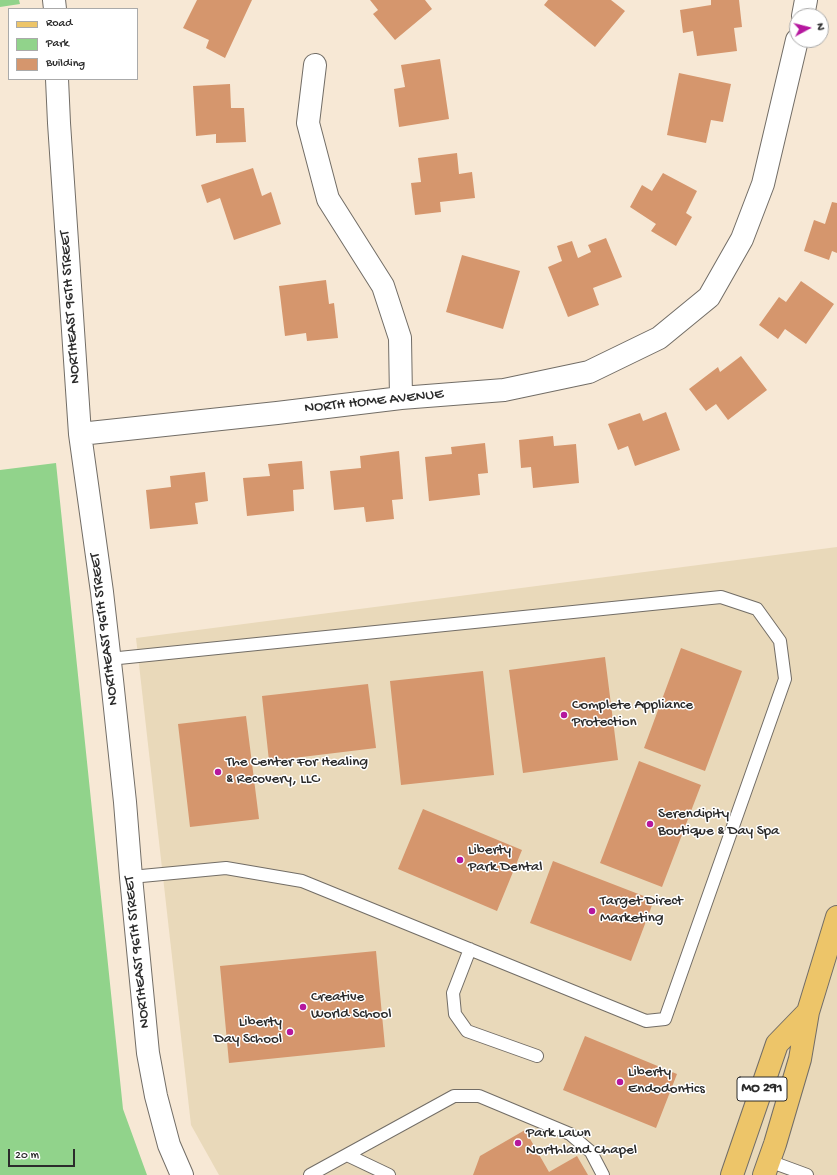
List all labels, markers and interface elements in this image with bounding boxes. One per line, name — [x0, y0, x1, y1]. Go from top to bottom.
legend — [8, 8, 138, 80]
north arrow — [789, 8, 829, 48]
text: Road — [46, 17, 72, 31]
text: N — [814, 22, 826, 31]
text: Park — [46, 37, 69, 51]
text: Building — [46, 57, 85, 71]
street label: NORTHEAST 96TH STREET — [57, 230, 85, 384]
street label: NORTH HOME AVENUE — [304, 386, 444, 418]
street label: NORTHEAST 96TH STREET — [87, 552, 123, 706]
place label: Complete Appliance Protection — [572, 697, 693, 732]
marker: Complete Appliance Protection — [559, 710, 569, 720]
place label: The Center For Healing & Recovery, LLC — [226, 754, 368, 789]
marker: The Center For Healing & Recovery, LLC — [213, 767, 223, 777]
place label: Serendipity Boutique & Day Spa — [658, 806, 779, 841]
marker: Serendipity Boutique & Day Spa — [645, 819, 655, 829]
place label: Liberty Park Dental — [468, 842, 543, 877]
marker: Liberty Park Dental — [455, 855, 465, 865]
street label: NORTHEAST 96TH STREET — [121, 875, 155, 1029]
place label: Target Direct Marketing — [600, 893, 683, 928]
marker: Target Direct Marketing — [587, 906, 597, 916]
place label: Creative World School — [311, 989, 391, 1024]
marker: Creative World School — [298, 1002, 308, 1012]
place label: Liberty Day School — [214, 1014, 282, 1049]
marker: Liberty Day School — [285, 1027, 295, 1037]
place label: Liberty Endodontics — [628, 1064, 705, 1099]
marker: Liberty Endodontics — [615, 1077, 625, 1087]
road number: MO 291 — [737, 1077, 787, 1101]
place label: Park Lawn Northland Chapel — [526, 1125, 637, 1160]
marker: Park Lawn Northland Chapel — [513, 1138, 523, 1148]
scale bar — [10, 1141, 77, 1167]
text: 20 m — [15, 1149, 39, 1163]

